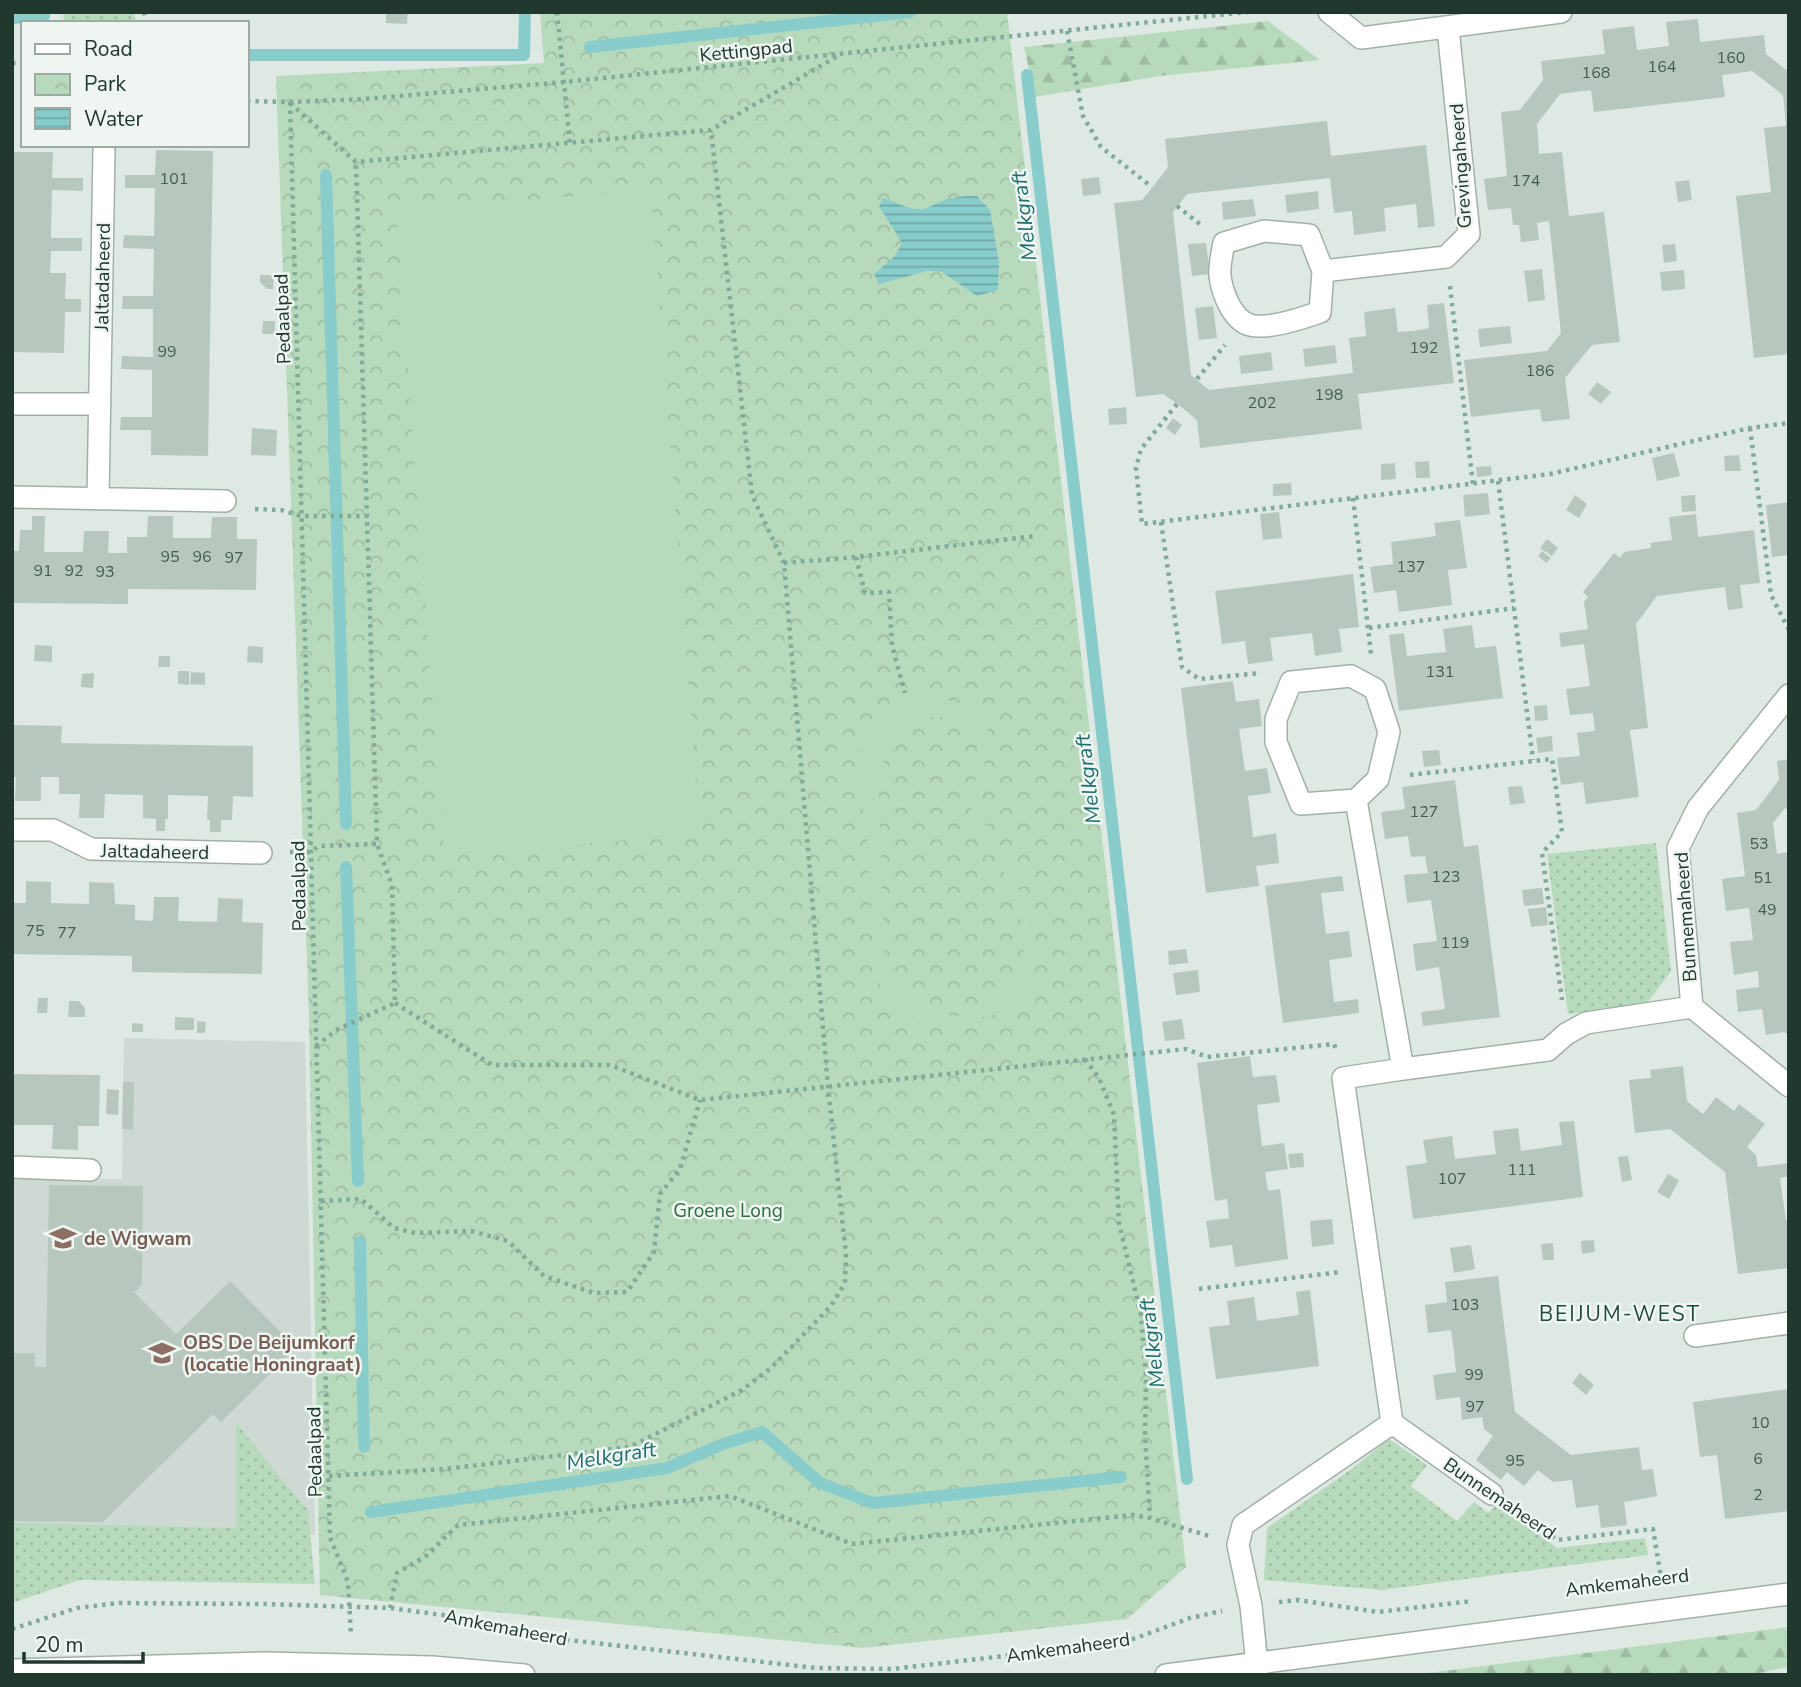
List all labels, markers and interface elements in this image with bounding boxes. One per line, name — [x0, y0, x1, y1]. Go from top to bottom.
legend — [21, 21, 248, 147]
street label: Kettingpad — [698, 33, 794, 69]
text: Road — [84, 35, 133, 63]
house number: 160 — [1717, 47, 1745, 69]
house number: 164 — [1648, 56, 1677, 78]
house number: 168 — [1582, 62, 1610, 84]
text: Park — [84, 70, 126, 98]
street label: Grevingaheerd — [1444, 102, 1478, 229]
text: Water — [84, 105, 143, 133]
house number: 101 — [160, 168, 188, 190]
water label: Melkgraft — [1005, 169, 1043, 263]
house number: 174 — [1512, 170, 1541, 192]
street label: Jaltadaheerd — [89, 223, 117, 332]
street label: Pedaalpad — [268, 273, 298, 365]
house number: 192 — [1410, 337, 1438, 359]
house number: 99 — [157, 341, 177, 363]
house number: 186 — [1526, 360, 1554, 382]
house number: 198 — [1315, 384, 1343, 406]
house number: 202 — [1248, 392, 1276, 414]
house number: 95 — [160, 546, 180, 568]
house number: 96 — [192, 546, 212, 568]
house number: 97 — [224, 547, 244, 569]
house number: 137 — [1397, 556, 1425, 578]
house number: 91 — [33, 560, 53, 582]
house number: 92 — [64, 560, 84, 582]
house number: 93 — [95, 561, 115, 583]
house number: 131 — [1426, 661, 1454, 683]
water label: Melkgraft — [1069, 732, 1107, 826]
house number: 127 — [1410, 801, 1438, 823]
house number: 53 — [1749, 833, 1769, 855]
street label: Jaltadaheerd — [100, 838, 209, 866]
street label: Pedaalpad — [285, 840, 313, 932]
street label: Bunnemaheerd — [1668, 851, 1704, 983]
house number: 123 — [1432, 866, 1460, 888]
house number: 51 — [1753, 867, 1773, 889]
house number: 49 — [1757, 899, 1777, 921]
house number: 75 — [25, 920, 45, 942]
house number: 77 — [57, 922, 77, 944]
house number: 119 — [1441, 932, 1469, 954]
house number: 111 — [1508, 1159, 1536, 1181]
house number: 107 — [1438, 1168, 1466, 1190]
park label: Groene Long — [673, 1198, 783, 1224]
school or university icon: de Wigwam — [48, 1223, 78, 1253]
place label: de Wigwam — [84, 1226, 191, 1252]
house number: 103 — [1451, 1294, 1479, 1316]
water label: Melkgraft — [1133, 1296, 1171, 1390]
district label: BEIJUM-WEST — [1539, 1300, 1701, 1328]
place label: OBS De Beijumkorf (locatie Honingraat) — [183, 1330, 362, 1378]
school or university icon: OBS De Beijumkorf (locatie Honingraat) — [147, 1338, 177, 1368]
house number: 99 — [1464, 1364, 1484, 1386]
house number: 97 — [1465, 1396, 1485, 1418]
street label: Pedaalpad — [301, 1406, 329, 1498]
house number: 10 — [1750, 1412, 1770, 1434]
water label: Melkgraft — [564, 1435, 658, 1477]
house number: 6 — [1753, 1448, 1763, 1470]
house number: 95 — [1505, 1450, 1525, 1472]
street label: Bunnemaheerd — [1438, 1452, 1561, 1546]
house number: 2 — [1753, 1484, 1763, 1506]
street label: Amkemaheerd — [1564, 1562, 1691, 1603]
street label: Amkemaheerd — [442, 1603, 569, 1653]
scale bar — [24, 1620, 144, 1664]
street label: Amkemaheerd — [1005, 1626, 1132, 1670]
text: 20 m — [35, 1631, 84, 1659]

